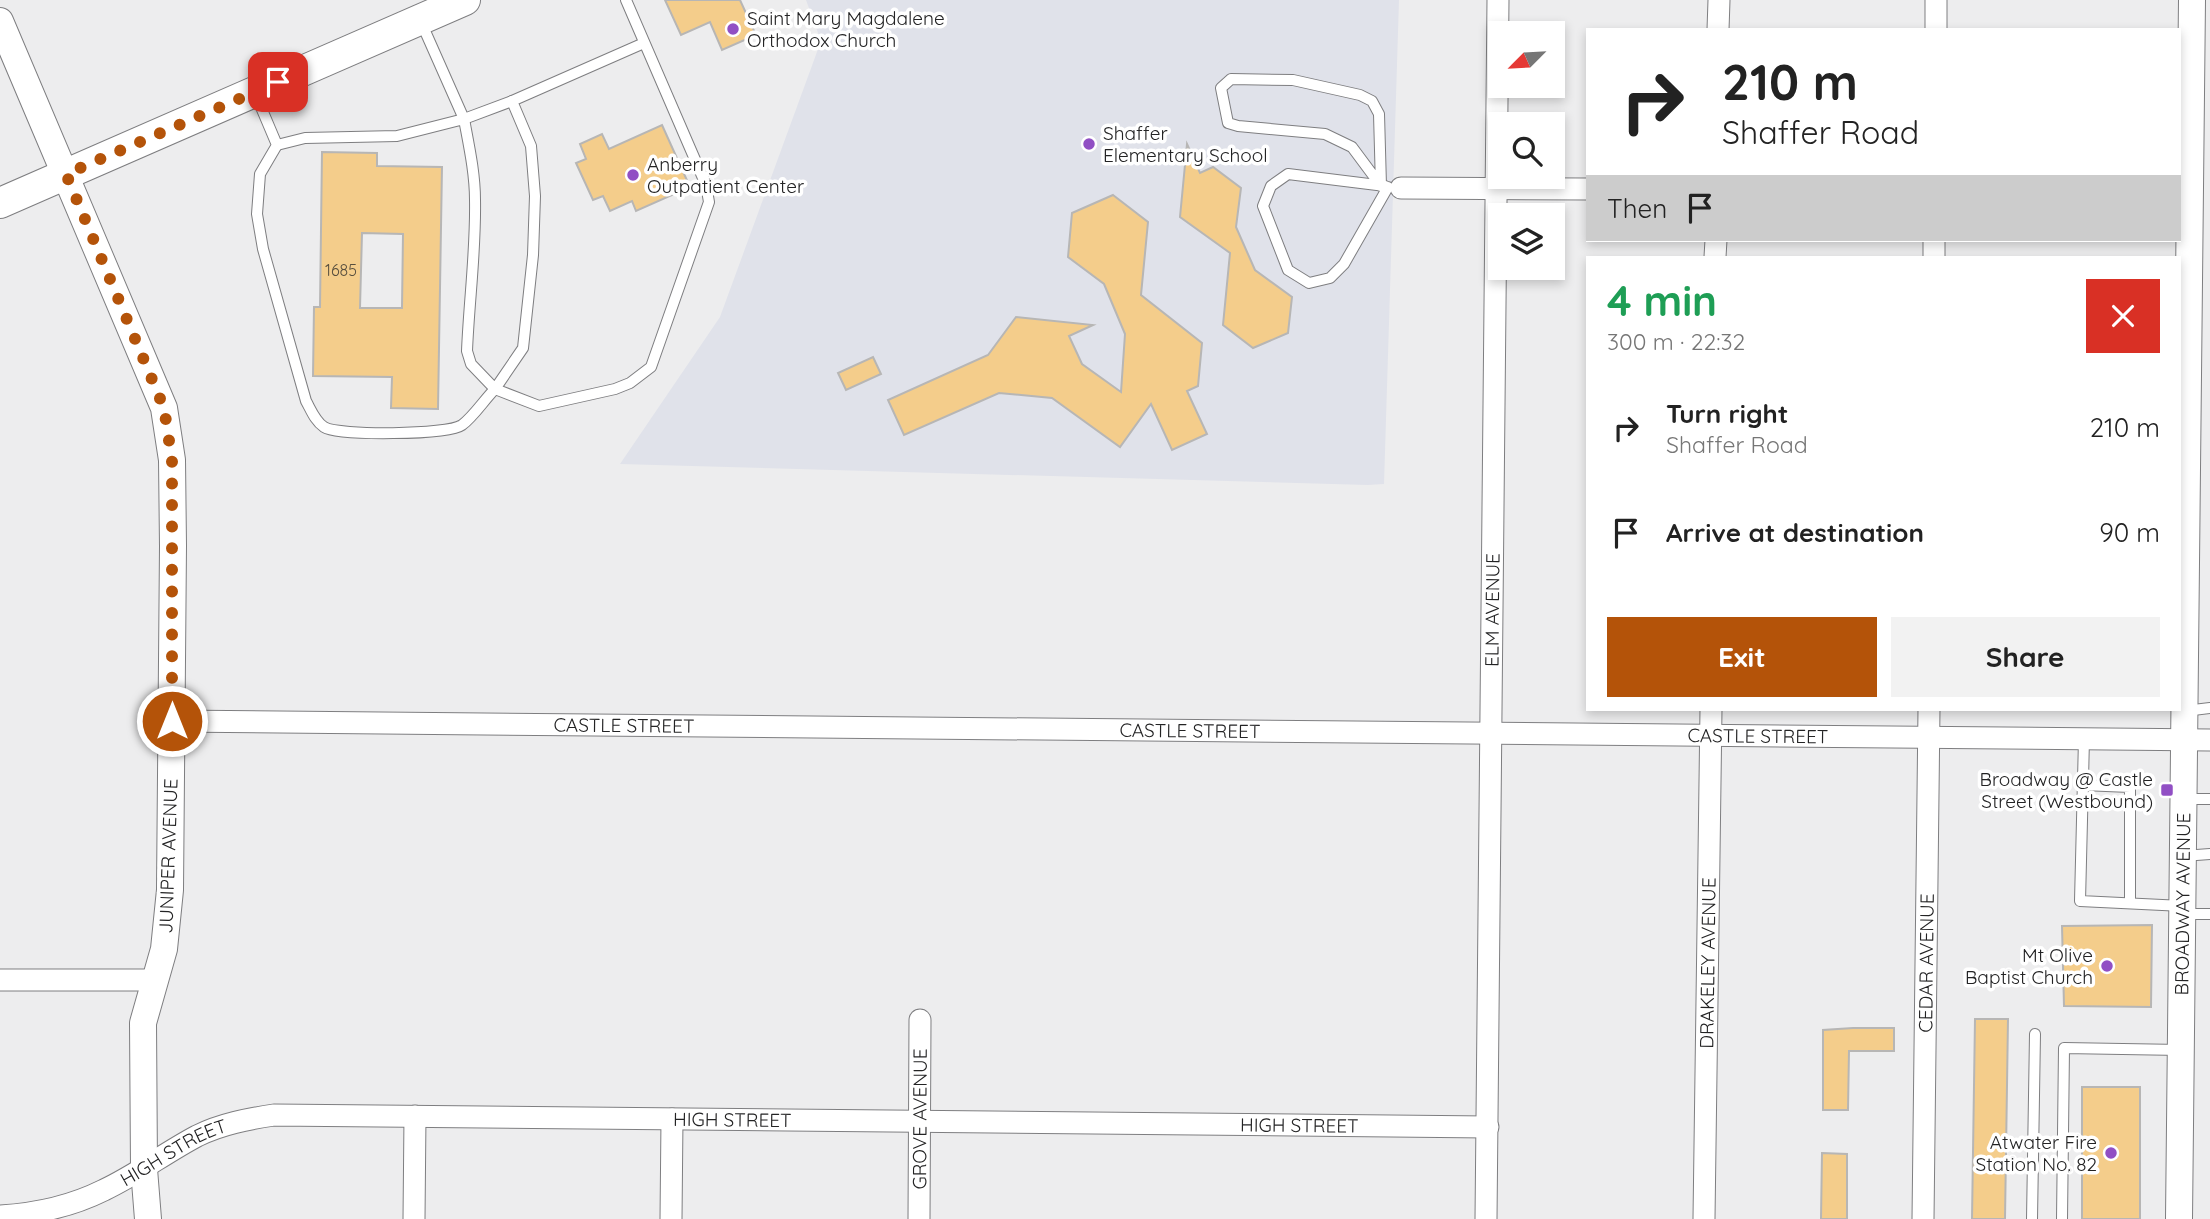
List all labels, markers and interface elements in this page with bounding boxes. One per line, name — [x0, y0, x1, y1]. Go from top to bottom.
place label: Saint Mary Magdalene Orthodox Church — [747, 6, 945, 52]
marker: Saint Mary Magdalene Orthodox Church — [725, 21, 741, 37]
north arrow — [1488, 21, 1564, 98]
map controls — [1488, 21, 1565, 280]
text: 210 m — [1722, 51, 1858, 112]
pin — [248, 52, 308, 112]
icon: right — [1607, 56, 1698, 147]
icon: arrive — [259, 63, 297, 101]
button: search — [1488, 112, 1565, 189]
text: Shaffer Road — [1722, 112, 1919, 152]
place label: Shaffer Elementary School — [1103, 121, 1268, 167]
marker: Shaffer Elementary School — [1081, 136, 1097, 152]
place label: Anberry Outpatient Center — [647, 152, 805, 198]
marker: Anberry Outpatient Center — [625, 167, 641, 183]
icon: arrive — [1681, 189, 1719, 227]
text: Then — [1607, 192, 1667, 225]
button: layers — [1488, 203, 1565, 280]
house number: 1685 — [325, 260, 357, 280]
text: 4 min — [1607, 274, 1717, 327]
button: close — [2086, 279, 2160, 353]
text: 300 m · 22:32 — [1607, 327, 1745, 356]
text: Turn right — [1666, 397, 1788, 430]
icon: right — [1607, 409, 1645, 447]
text: 210 m — [2090, 411, 2160, 444]
text: Shaffer Road — [1666, 430, 1808, 459]
icon: arrive — [1607, 514, 1645, 552]
text: Arrive at destination — [1666, 516, 1924, 549]
text: 90 m — [2099, 516, 2160, 549]
street label: ELM AVENUE — [1479, 553, 1505, 667]
button: Exit — [1607, 617, 1877, 697]
button: Share — [1891, 617, 2160, 697]
position arrow — [135, 684, 209, 758]
street label: CASTLE STREET — [553, 713, 695, 738]
street label: CASTLE STREET — [1119, 718, 1261, 743]
street label: CASTLE STREET — [1687, 723, 1829, 748]
place label: Broadway @ Castle Street (Westbound) — [1980, 767, 2153, 813]
street label: JUNIPER AVENUE — [153, 778, 183, 934]
marker: Broadway @ Castle Street (Westbound) — [2159, 782, 2175, 798]
street label: BROADWAY AVENUE — [2169, 813, 2195, 995]
street label: DRAKELEY AVENUE — [1694, 877, 1721, 1049]
street label: CEDAR AVENUE — [1913, 893, 1939, 1033]
place label: Mt Olive Baptist Church — [1965, 943, 2093, 989]
marker: Mt Olive Baptist Church — [2099, 958, 2115, 974]
street label: GROVE AVENUE — [907, 1048, 932, 1190]
street label: HIGH STREET — [673, 1107, 792, 1132]
street label: HIGH STREET — [116, 1113, 229, 1191]
street label: HIGH STREET — [1240, 1113, 1359, 1138]
place label: Atwater Fire Station No. 82 — [1975, 1130, 2097, 1176]
marker: Atwater Fire Station No. 82 — [2103, 1145, 2119, 1161]

